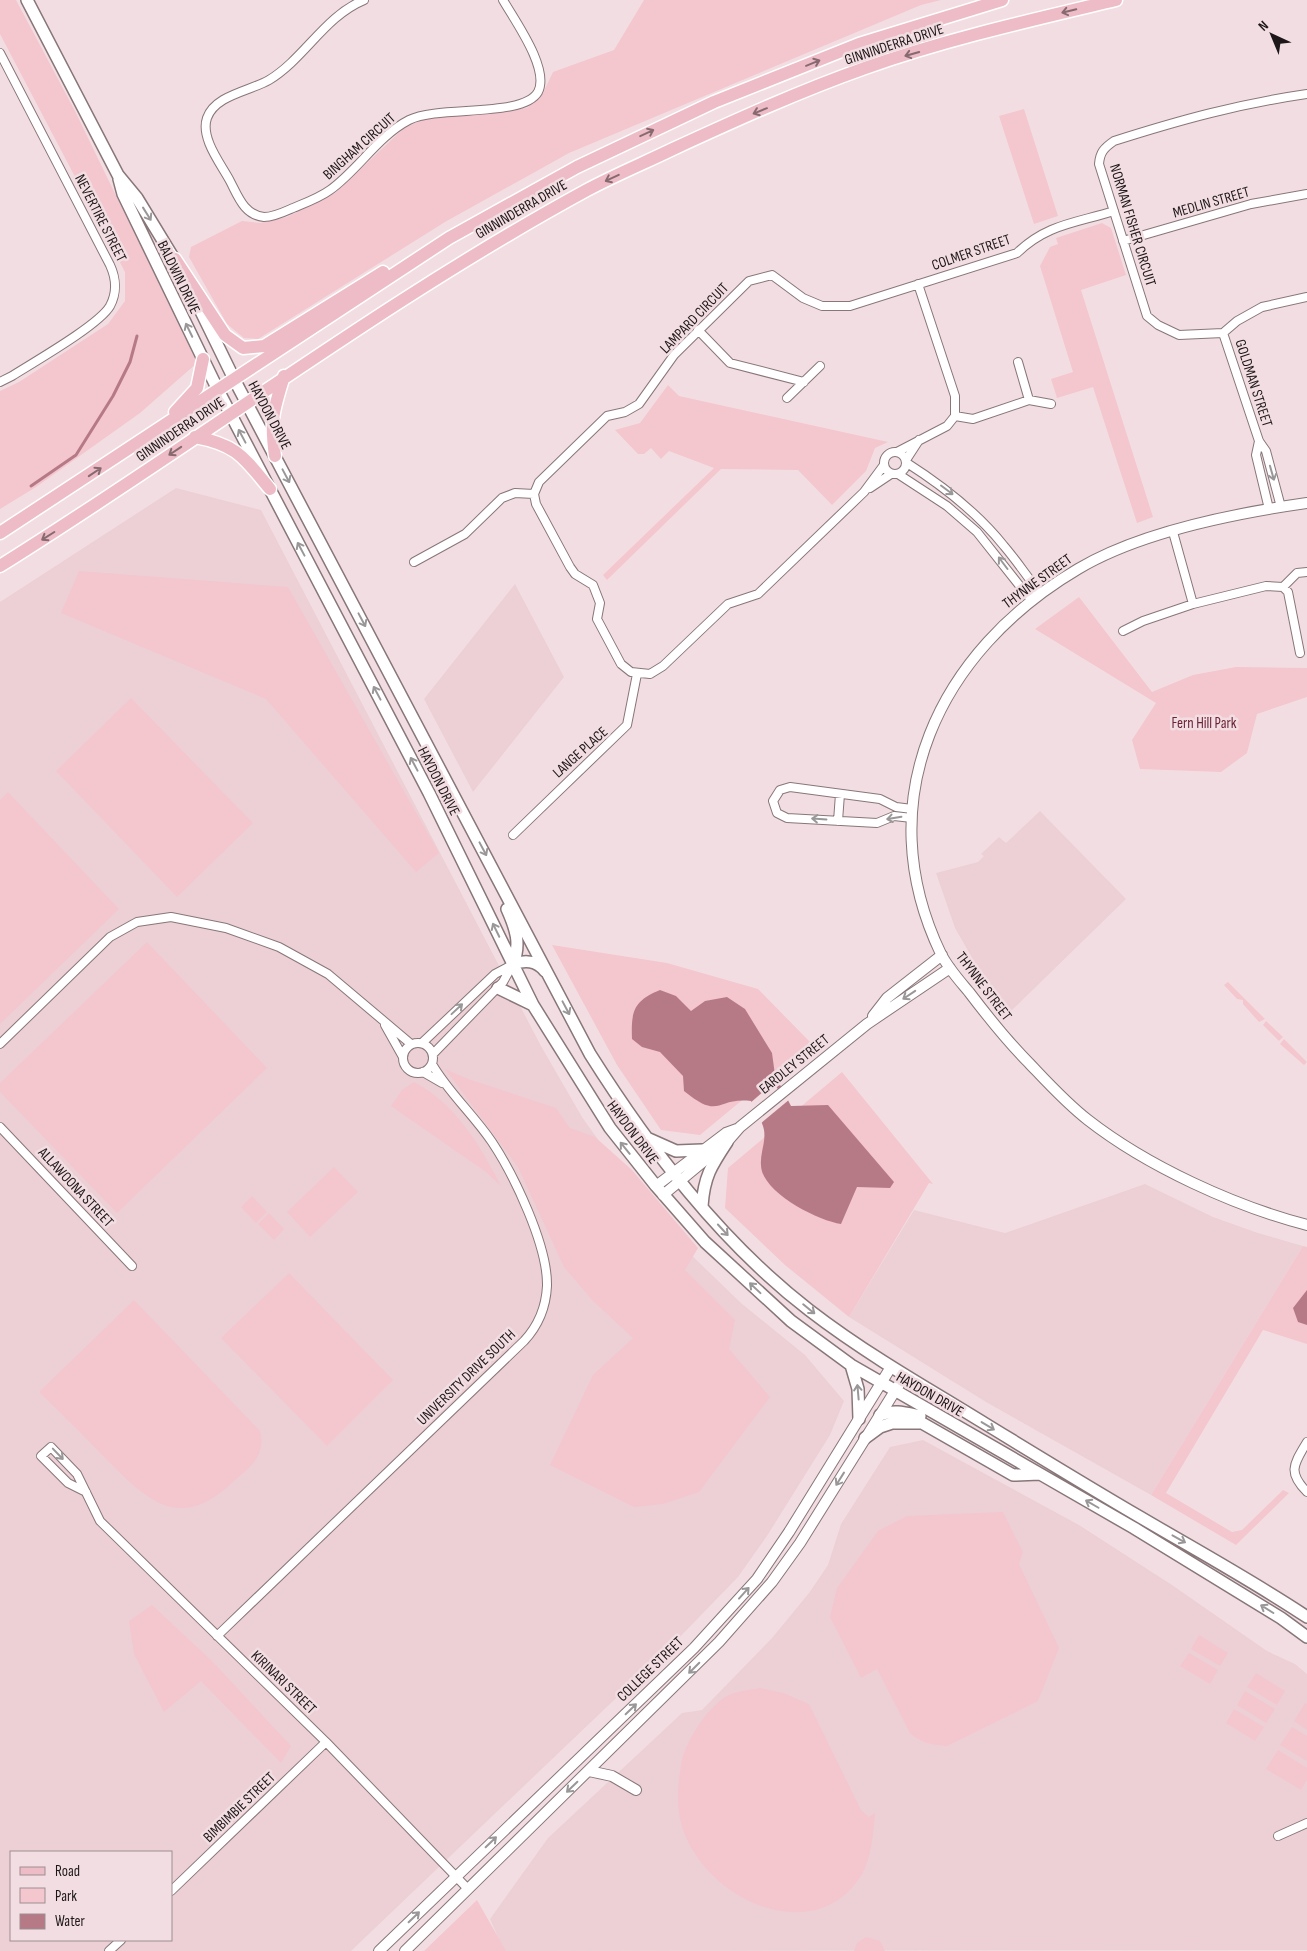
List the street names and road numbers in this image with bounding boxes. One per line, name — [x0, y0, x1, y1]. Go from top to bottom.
street label: GINNINDERRA DRIVE — [842, 20, 946, 69]
street label: BINGHAM CIRCUIT — [319, 109, 400, 184]
street label: NORMAN FISHER CIRCUIT — [1105, 162, 1160, 289]
street label: NEVERTIRE STREET — [70, 171, 131, 265]
street label: GINNINDERRA DRIVE — [472, 175, 571, 243]
street label: MEDLIN STREET — [1171, 182, 1252, 222]
street label: COLMER STREET — [929, 230, 1013, 275]
street label: BALDWIN DRIVE — [153, 238, 204, 317]
street label: LAMPARD CIRCUIT — [656, 279, 733, 358]
street label: GOLDMAN STREET — [1230, 337, 1277, 429]
street label: HAYDON DRIVE — [244, 378, 295, 453]
street label: GINNINDERRA DRIVE — [132, 393, 228, 466]
street label: THYNNE STREET — [999, 550, 1076, 613]
street label: LANGE PLACE — [549, 723, 612, 782]
street label: HAYDON DRIVE — [413, 744, 464, 819]
street label: THYNNE STREET — [951, 948, 1016, 1025]
street label: EARDLEY STREET — [755, 1030, 833, 1099]
street label: HAYDON DRIVE — [603, 1097, 663, 1168]
street label: ALLAWOONA STREET — [33, 1143, 118, 1231]
street label: UNIVERSITY DRIVE SOUTH — [413, 1325, 520, 1429]
street label: HAYDON DRIVE — [893, 1368, 967, 1421]
street label: COLLEGE STREET — [613, 1633, 688, 1706]
street label: KIRINARI STREET — [247, 1646, 320, 1718]
street label: BIMBIMBIE STREET — [199, 1768, 280, 1847]

